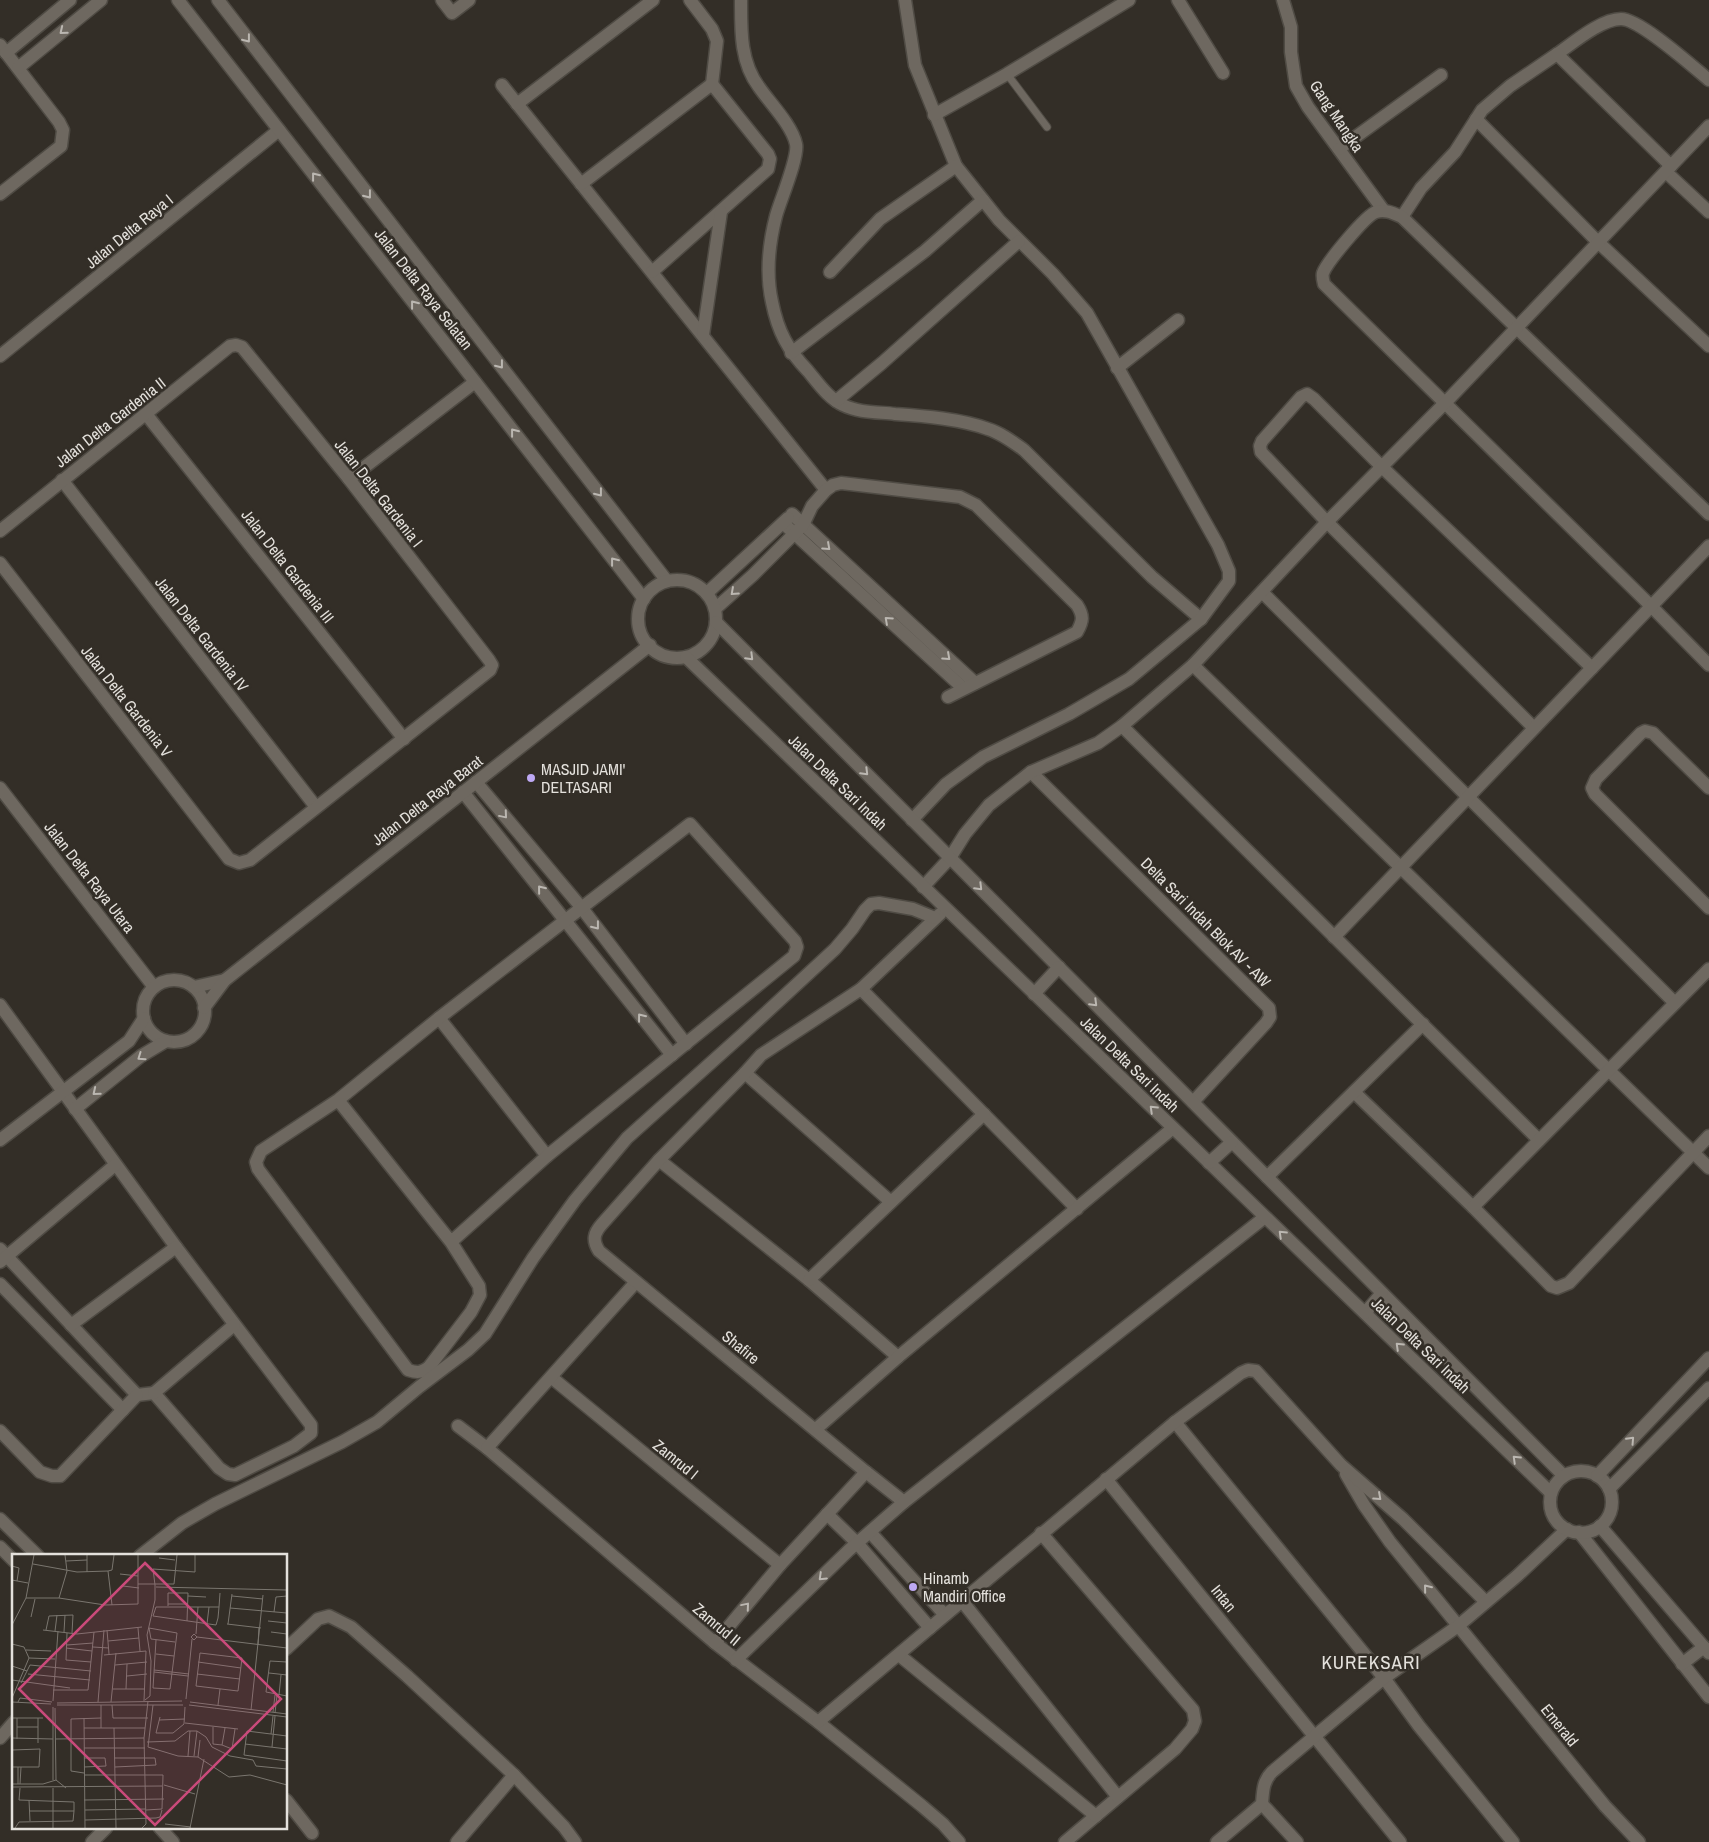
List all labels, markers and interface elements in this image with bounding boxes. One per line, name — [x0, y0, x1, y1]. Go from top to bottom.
one-way arrow — [60, 25, 69, 33]
one-way arrow — [242, 33, 251, 42]
street label: Gang Mangka — [1305, 76, 1370, 157]
one-way arrow — [312, 173, 320, 182]
street label: Jalan Delta Raya I — [80, 189, 178, 273]
one-way arrow — [363, 189, 371, 198]
street label: Jalan Delta Raya Selatan — [370, 224, 478, 354]
one-way arrow — [412, 301, 420, 310]
one-way arrow — [494, 359, 503, 369]
street label: Jalan Delta Gardenia II — [50, 372, 170, 472]
one-way arrow — [511, 428, 520, 438]
street label: Jalan Delta Gardenia I — [330, 435, 428, 551]
one-way arrow — [594, 487, 602, 496]
street label: Jalan Delta Gardenia III — [237, 505, 339, 627]
one-way arrow — [822, 541, 831, 550]
one-way arrow — [611, 558, 619, 567]
street label: Jalan Delta Gardenia IV — [150, 572, 254, 696]
one-way arrow — [731, 586, 740, 595]
one-way arrow — [885, 617, 894, 626]
street label: Jalan Delta Gardenia V — [76, 640, 178, 762]
one-way arrow — [744, 651, 753, 660]
one-way arrow — [942, 651, 951, 660]
street label: Jalan Delta Sari Indah — [784, 729, 892, 835]
street label: Jalan Delta Raya Barat — [367, 750, 487, 850]
place label: MASJID JAMI' DELTASARI — [541, 758, 625, 798]
one-way arrow — [859, 766, 868, 775]
marker: MASJID JAMI' DELTASARI — [525, 772, 537, 784]
one-way arrow — [498, 809, 506, 818]
street label: Jalan Delta Raya Utara — [40, 817, 141, 938]
street label: Delta Sari Indah Blok AV - AW — [1136, 852, 1276, 992]
one-way arrow — [974, 882, 983, 891]
one-way arrow — [538, 886, 546, 895]
one-way arrow — [590, 920, 598, 929]
one-way arrow — [1088, 997, 1097, 1006]
street label: Jalan Delta Sari Indah — [1076, 1011, 1184, 1117]
one-way arrow — [639, 1014, 647, 1023]
one-way arrow — [137, 1051, 147, 1060]
one-way arrow — [93, 1086, 102, 1094]
one-way arrow — [1150, 1105, 1159, 1114]
one-way arrow — [1279, 1230, 1288, 1239]
street label: Jalan Delta Sari Indah — [1367, 1292, 1475, 1398]
street label: Shafire — [718, 1325, 764, 1369]
one-way arrow — [1396, 1343, 1405, 1352]
street label: Zamrud I — [649, 1434, 703, 1484]
one-way arrow — [1625, 1437, 1634, 1446]
one-way arrow — [1513, 1456, 1522, 1465]
one-way arrow — [1373, 1491, 1382, 1500]
inset map — [12, 1554, 288, 1830]
place label: Hinamb Mandiri Office — [923, 1567, 1006, 1607]
one-way arrow — [818, 1571, 827, 1580]
street label: Intan — [1206, 1580, 1242, 1616]
marker: Hinamb Mandiri Office — [907, 1581, 919, 1593]
one-way arrow — [1425, 1585, 1433, 1594]
street label: Zamrud II — [688, 1598, 746, 1650]
one-way arrow — [741, 1603, 749, 1612]
district label: KUREKSARI — [1321, 1649, 1421, 1675]
street label: Emerald — [1536, 1699, 1584, 1751]

